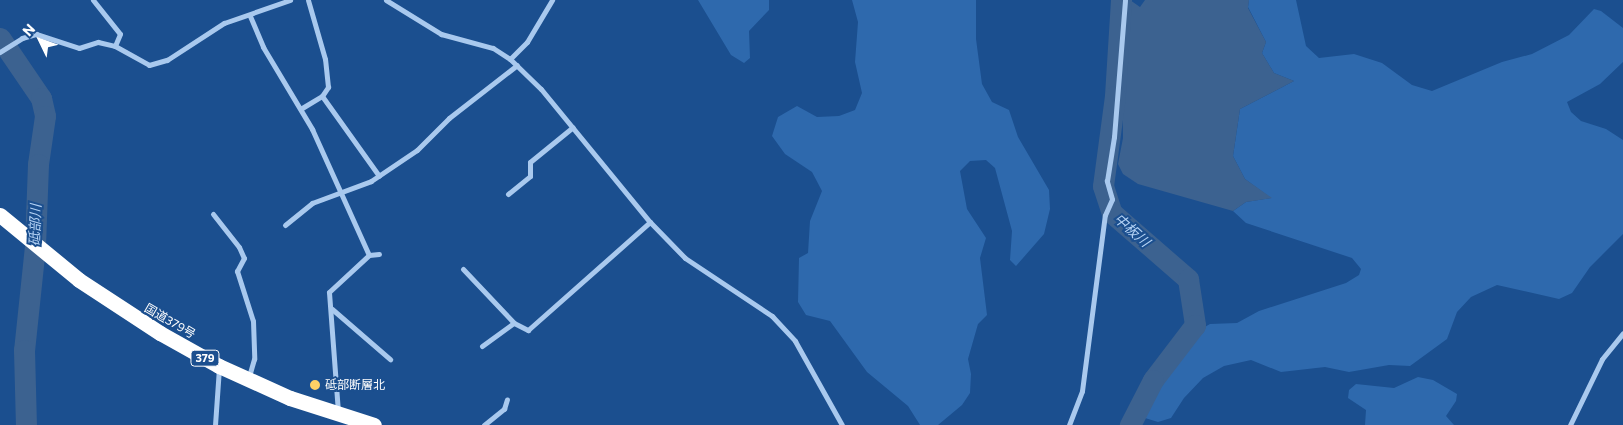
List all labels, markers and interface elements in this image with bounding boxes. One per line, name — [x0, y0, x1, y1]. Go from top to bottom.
north arrow — [15, 15, 65, 65]
text: N — [19, 20, 38, 39]
water label: 砥部川 — [26, 204, 44, 246]
water label: 中板川 — [1111, 210, 1153, 250]
street label: 国道379号 — [142, 301, 198, 341]
road number: 379 — [190, 349, 220, 366]
place label: 砥部断層北 — [325, 378, 385, 392]
marker: 砥部断層北 — [309, 379, 321, 391]

